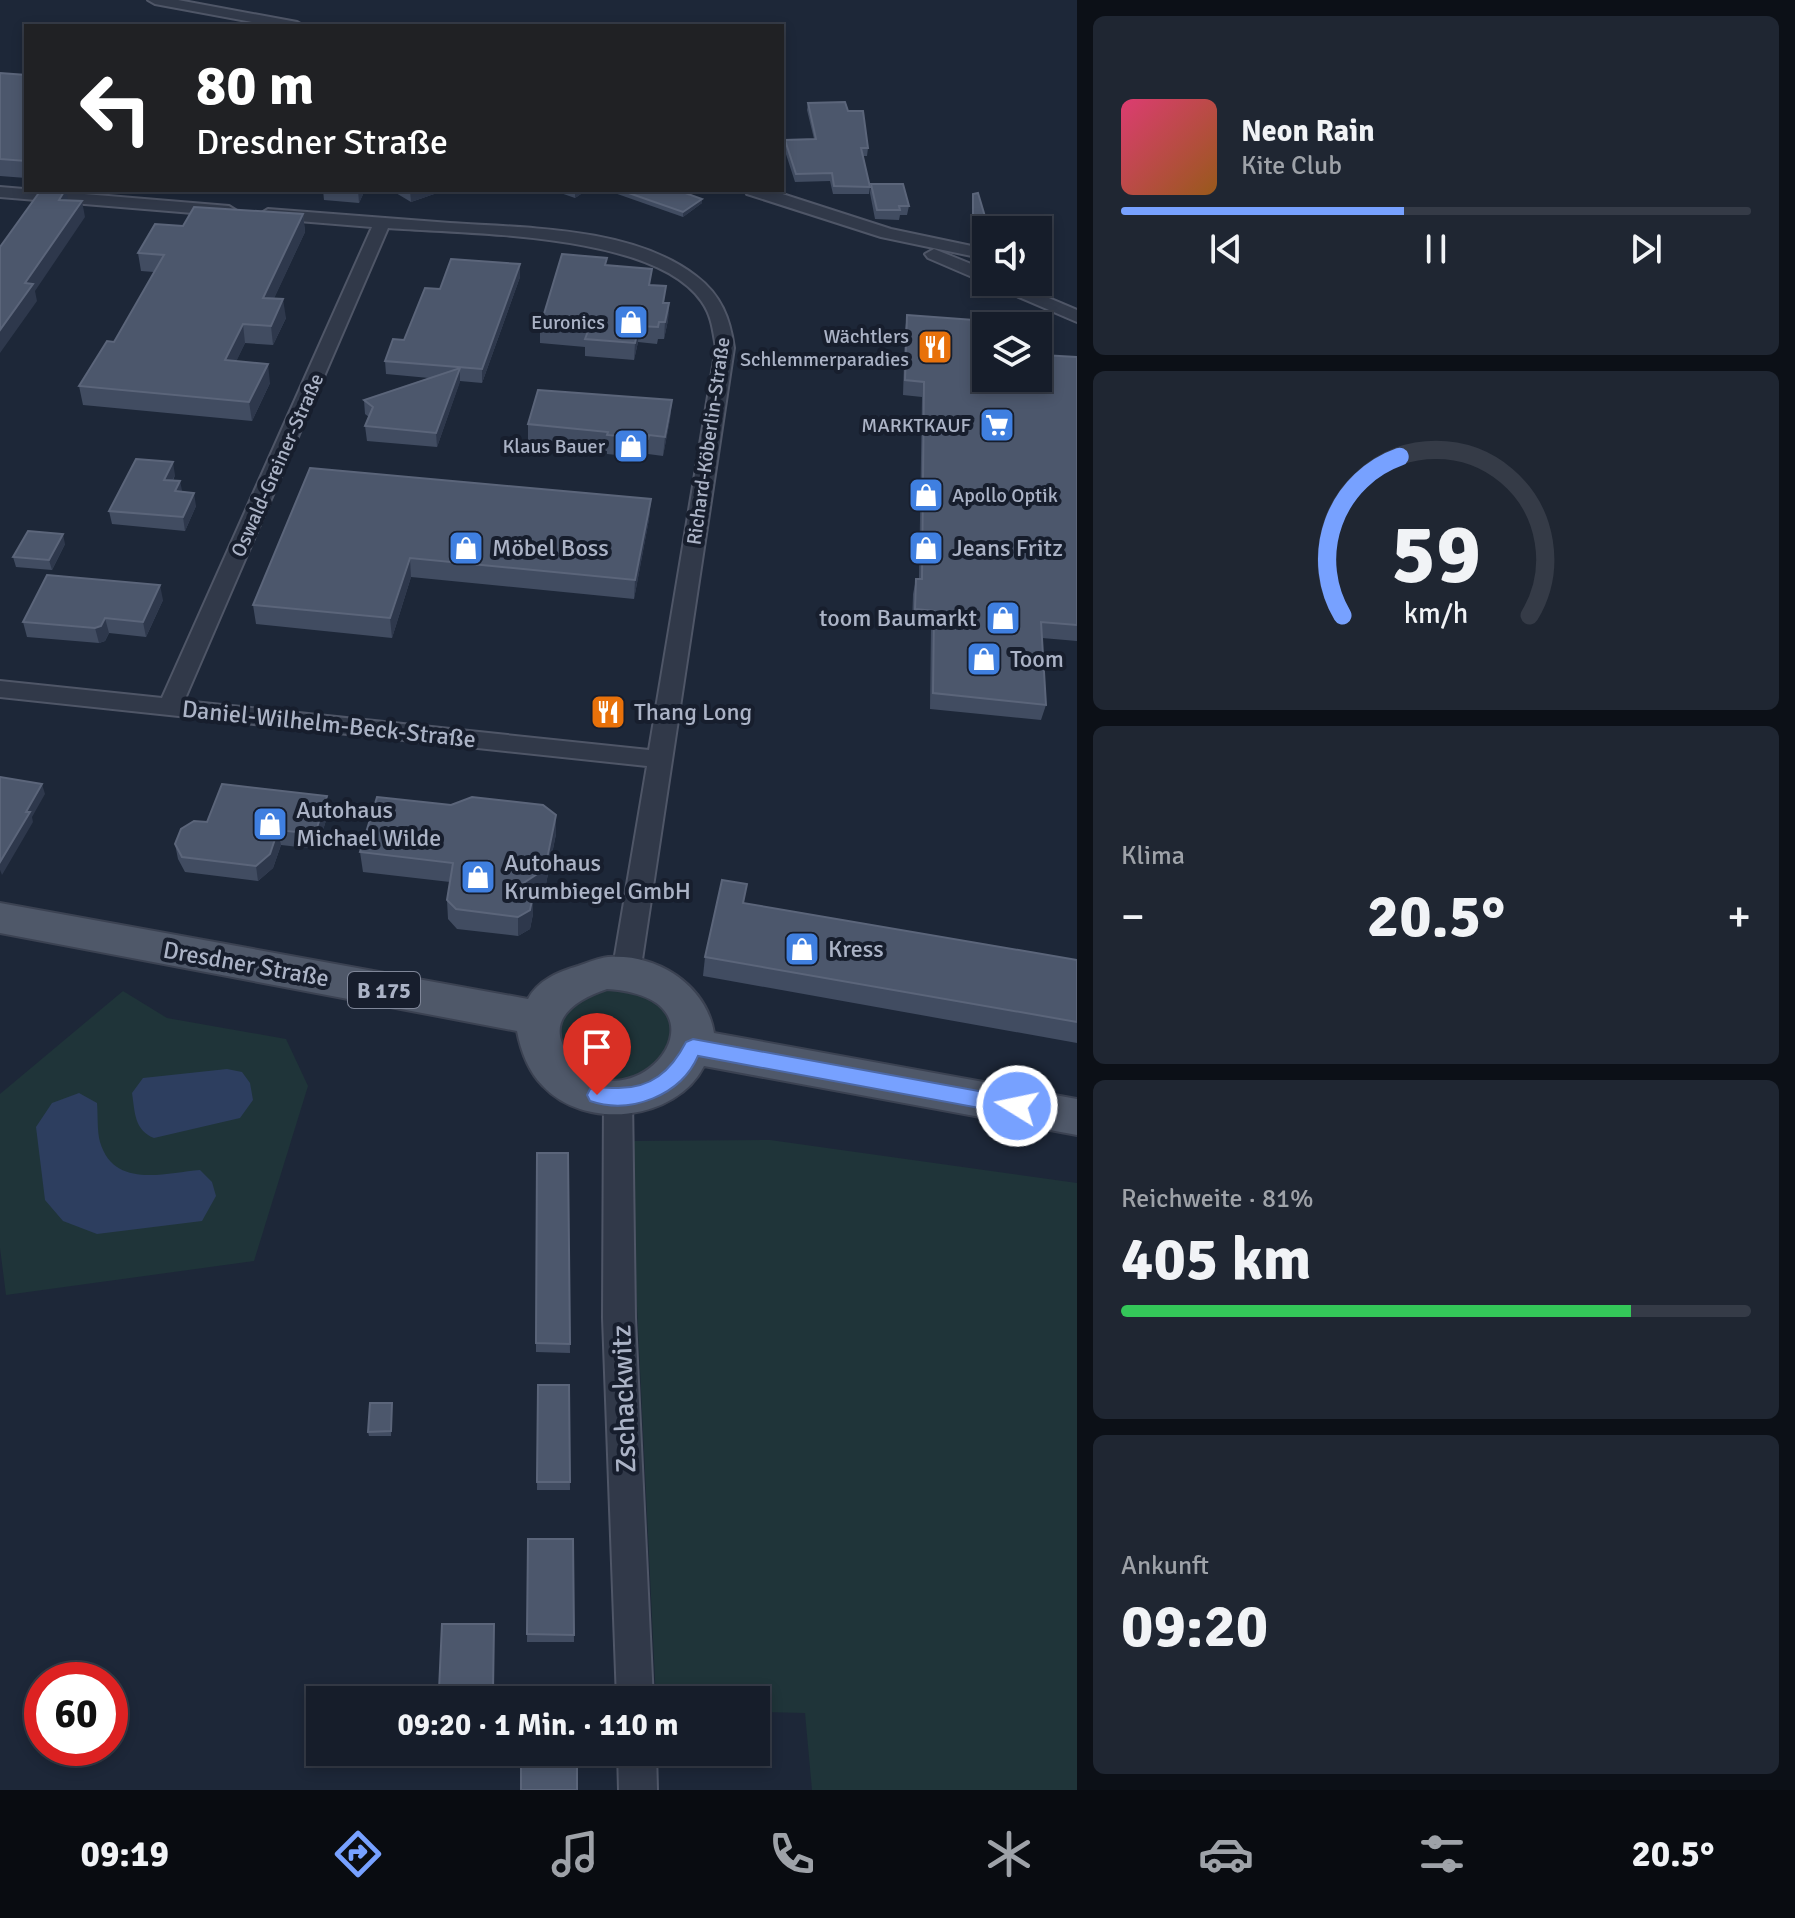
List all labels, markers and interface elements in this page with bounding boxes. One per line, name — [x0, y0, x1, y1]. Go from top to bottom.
text: 80 m — [196, 51, 314, 120]
icon: left — [64, 56, 168, 160]
text: Neon Rain — [1241, 113, 1375, 150]
text: Dresdner Straße — [196, 120, 448, 165]
text: Kite Club — [1241, 150, 1342, 182]
map controls — [972, 216, 1052, 392]
button: sound — [972, 216, 1052, 296]
icon: previous — [1204, 227, 1248, 271]
icon: pause — [1414, 227, 1458, 271]
icon: next — [1624, 227, 1668, 271]
shop icon: Euronics — [612, 303, 650, 341]
place label: Euronics — [531, 310, 605, 335]
button: layers — [972, 312, 1052, 392]
place label: Wächtlers Schlemmerparadies — [740, 324, 909, 372]
restaurant icon: Wächtlers Schlemmerparadies — [916, 328, 954, 366]
street label: Richard-Köberlin-Straße — [682, 335, 735, 547]
street label: Oswald-Greiner-Straße — [226, 370, 329, 561]
supermarket icon: MARKTKAUF — [978, 406, 1016, 444]
place label: MARKTKAUF — [861, 413, 971, 438]
shop icon: Klaus Bauer — [612, 427, 650, 465]
place label: Klaus Bauer — [502, 434, 606, 459]
shop icon: Apollo Optik — [907, 476, 945, 514]
place label: Apollo Optik — [952, 483, 1058, 508]
text: 59 — [1391, 504, 1481, 606]
shop icon: Möbel Boss — [447, 529, 485, 567]
shop icon: Jeans Fritz — [907, 529, 945, 567]
place label: Möbel Boss — [492, 533, 609, 563]
place label: Jeans Fritz — [952, 533, 1063, 563]
text: km/h — [1404, 596, 1468, 631]
shop icon: toom Baumarkt — [984, 599, 1022, 637]
place label: toom Baumarkt — [819, 603, 977, 633]
shop icon: Toom — [965, 640, 1003, 678]
place label: Toom — [1010, 644, 1064, 674]
restaurant icon: Thang Long — [589, 693, 627, 731]
street label: Daniel-Wilhelm-Beck-Straße — [181, 694, 477, 754]
place label: Thang Long — [634, 697, 752, 727]
place label: Autohaus Michael Wilde — [296, 795, 441, 853]
shop icon: Autohaus Michael Wilde — [251, 805, 289, 843]
text: Klima — [1121, 840, 1185, 872]
place label: Autohaus Krumbiegel GmbH — [504, 848, 691, 906]
shop icon: Autohaus Krumbiegel GmbH — [459, 858, 497, 896]
text: 20.5° — [1367, 880, 1505, 954]
text: − — [1121, 890, 1145, 944]
text: + — [1727, 890, 1751, 944]
shop icon: Kress — [783, 930, 821, 968]
place label: Kress — [828, 934, 884, 964]
street label: Dresdner Straße — [161, 935, 331, 993]
road number: B 175 — [348, 972, 420, 1008]
pin — [563, 1013, 631, 1095]
icon: arrive — [575, 1025, 619, 1069]
position arrow — [975, 1064, 1059, 1148]
text: Reichweite · 81% — [1121, 1183, 1314, 1215]
text: 405 km — [1121, 1223, 1311, 1297]
street label: Zschackwitz — [604, 1324, 644, 1474]
text: Ankunft — [1121, 1550, 1209, 1582]
text: 09:20 — [1121, 1590, 1268, 1664]
speed limit sign: 60 — [24, 1662, 128, 1766]
text: 09:20 · 1 Min. · 110 m — [397, 1707, 679, 1744]
icon: directions — [330, 1826, 386, 1882]
icon: music — [547, 1826, 603, 1882]
icon: phone — [764, 1826, 820, 1882]
icon: climate — [981, 1826, 1037, 1882]
icon: car — [1198, 1826, 1254, 1882]
icon: filters — [1414, 1826, 1470, 1882]
text: 09:19 — [80, 1832, 169, 1877]
text: 20.5° — [1631, 1832, 1714, 1877]

